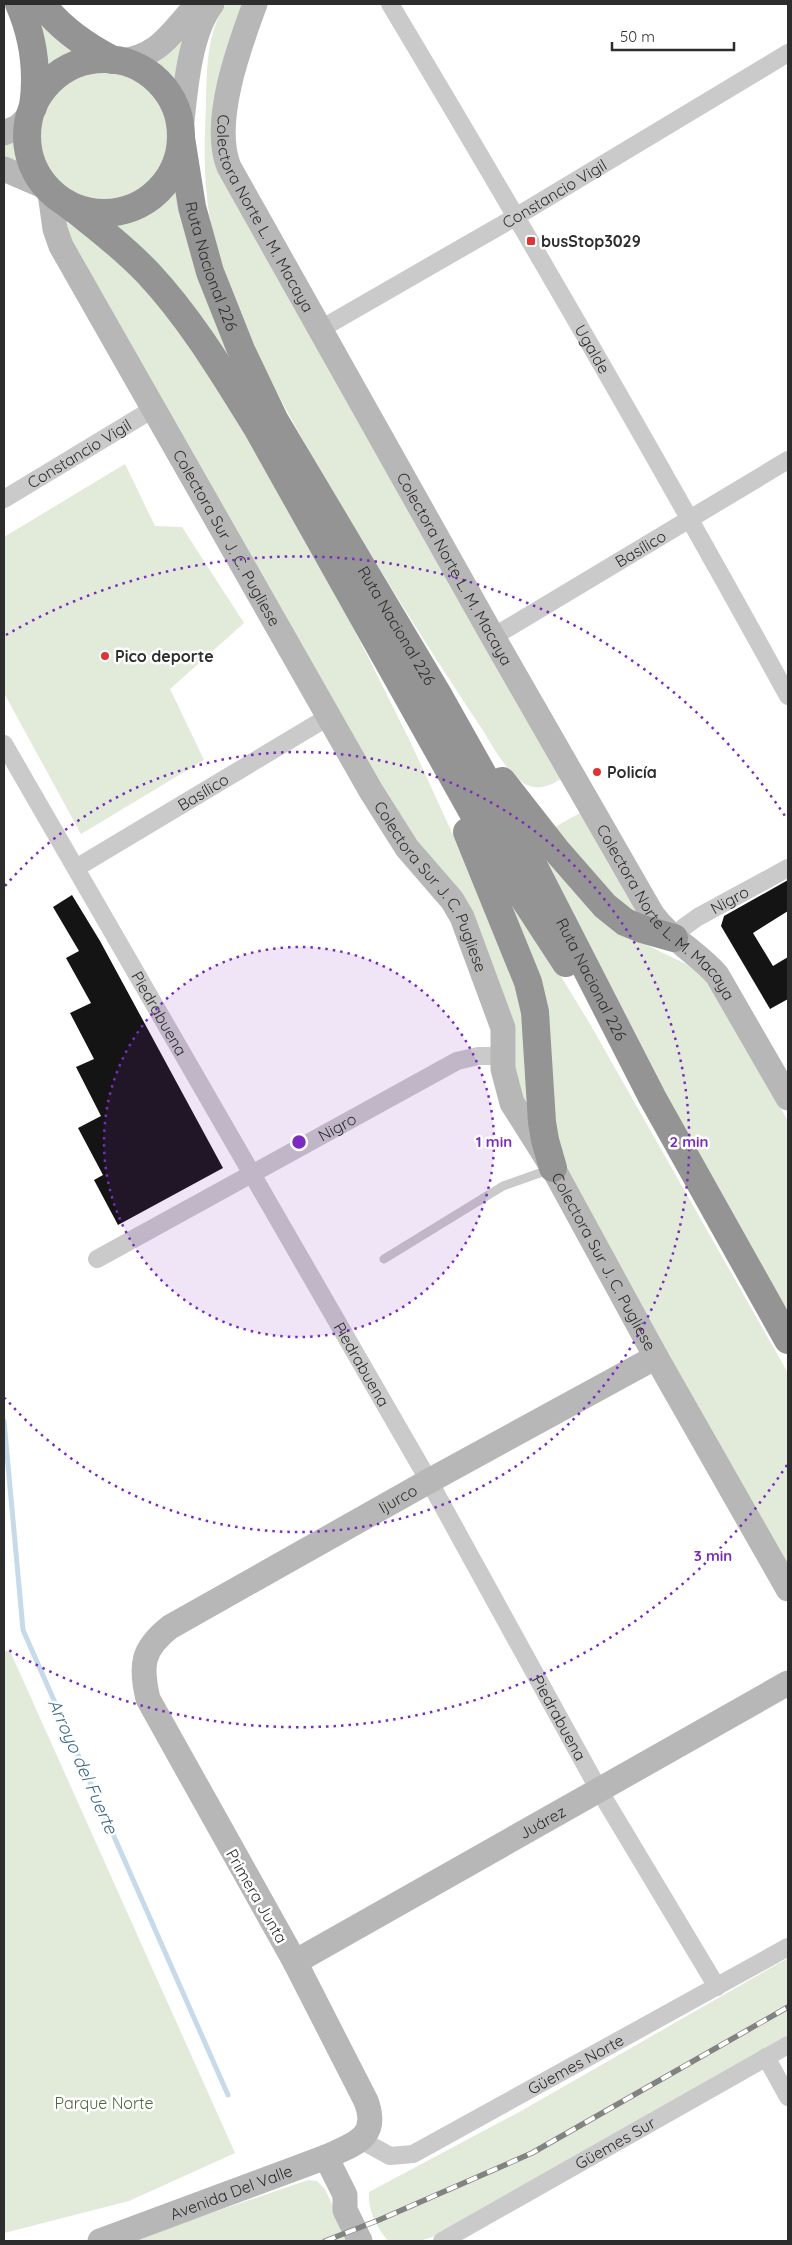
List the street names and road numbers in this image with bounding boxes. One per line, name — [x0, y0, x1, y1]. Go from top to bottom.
street label: Colectora Norte L. M. Macaya — [213, 114, 319, 316]
street label: Constancio Vigil — [498, 155, 610, 232]
street label: Ruta Nacional 226 — [181, 200, 242, 334]
street label: Ugalde — [571, 321, 615, 377]
street label: Constancio Vigil — [24, 414, 135, 493]
street label: Colectora Sur J. C. Pugliese — [169, 446, 285, 630]
street label: Colectora Norte L. M. Macaya — [392, 469, 517, 669]
street label: Basílico — [611, 525, 670, 572]
street label: Ruta Nacional 226 — [354, 562, 440, 689]
street label: Basílico — [174, 769, 232, 815]
street label: Colectora Sur J. C. Pugliese — [370, 797, 491, 975]
street label: Colectora Norte L. M. Macaya — [593, 821, 739, 1004]
street label: Nigro — [707, 881, 752, 918]
street label: Ruta Nacional 226 — [552, 914, 632, 1044]
street label: Piedrabuena — [127, 968, 192, 1059]
street label: Nigro — [314, 1108, 360, 1145]
street label: Colectora Sur J. C. Pugliese — [547, 1169, 661, 1354]
street label: Piedrabuena — [329, 1318, 394, 1410]
street label: Ijurco — [375, 1480, 421, 1517]
street label: Piedrabuena — [528, 1672, 591, 1764]
street label: Juárez — [515, 1801, 569, 1843]
street label: Primera Junta — [222, 1845, 292, 1947]
street label: Güemes Norte — [524, 2030, 627, 2099]
street label: Güemes Sur — [571, 2112, 659, 2174]
street label: Avenida Del Valle — [167, 2160, 295, 2224]

